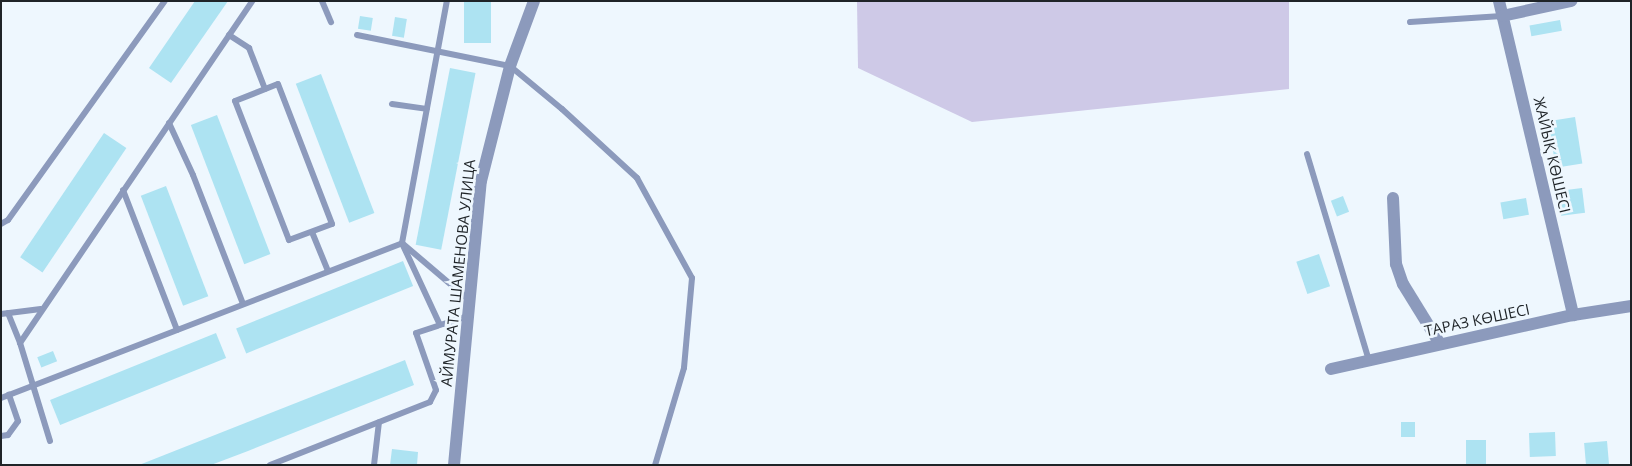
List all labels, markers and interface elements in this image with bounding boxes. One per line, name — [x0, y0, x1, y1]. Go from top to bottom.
street label: ЖАЙЫҚ КӨШЕСІ — [1530, 95, 1574, 215]
street label: АЙМУРАТА ШАМЕНОВА УЛИЦА — [437, 159, 479, 387]
street label: ТАРАЗ КӨШЕСІ — [1423, 300, 1531, 340]

